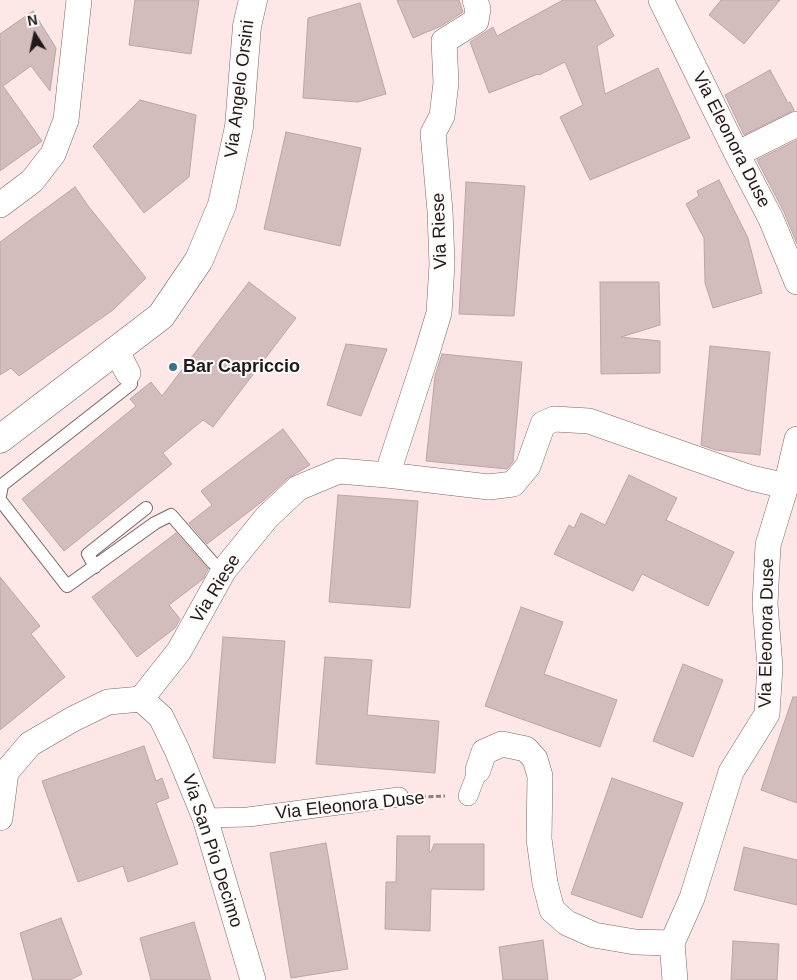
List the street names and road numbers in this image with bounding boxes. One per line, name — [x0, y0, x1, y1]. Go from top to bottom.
street label: Via Angelo Orsini — [221, 19, 259, 159]
street label: Via Eleonora Duse — [687, 68, 775, 212]
street label: Via Riese — [428, 192, 452, 270]
street label: Via Riese — [187, 551, 245, 627]
street label: Via Eleonora Duse — [755, 558, 779, 708]
street label: Via San Pio Decimo — [177, 772, 247, 930]
street label: Via Eleonora Duse — [274, 787, 426, 825]

